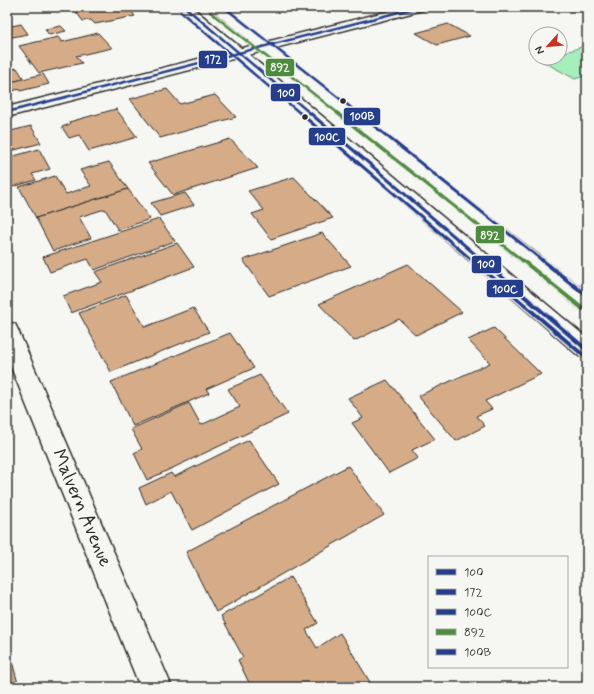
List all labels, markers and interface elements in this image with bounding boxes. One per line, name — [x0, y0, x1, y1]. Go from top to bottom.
north arrow — [528, 26, 568, 66]
text: N — [532, 44, 548, 57]
line badge: 172 — [198, 50, 228, 69]
text: 172 — [204, 53, 222, 67]
line badge: 892 — [265, 58, 295, 77]
text: 892 — [270, 61, 290, 75]
line badge: 100 — [270, 83, 301, 102]
text: 100 — [277, 87, 295, 101]
unlabelled marker — [338, 96, 348, 106]
line badge: 100B — [343, 107, 381, 126]
text: 100B — [350, 110, 374, 124]
unlabelled marker — [300, 112, 310, 122]
line badge: 100C — [308, 127, 346, 146]
text: 100C — [314, 131, 340, 145]
line badge: 892 — [475, 225, 505, 244]
text: 892 — [480, 229, 500, 243]
line badge: 100 — [471, 255, 502, 274]
text: 100 — [477, 258, 495, 272]
line badge: 100C — [486, 279, 524, 298]
text: 100C — [492, 283, 518, 297]
street label: Malvern Avenue — [46, 445, 118, 571]
legend — [428, 556, 568, 668]
text: 100 — [464, 565, 483, 581]
text: 172 — [464, 585, 483, 601]
text: 100C — [464, 605, 492, 621]
text: 892 — [464, 625, 485, 641]
text: 100B — [464, 645, 491, 661]

